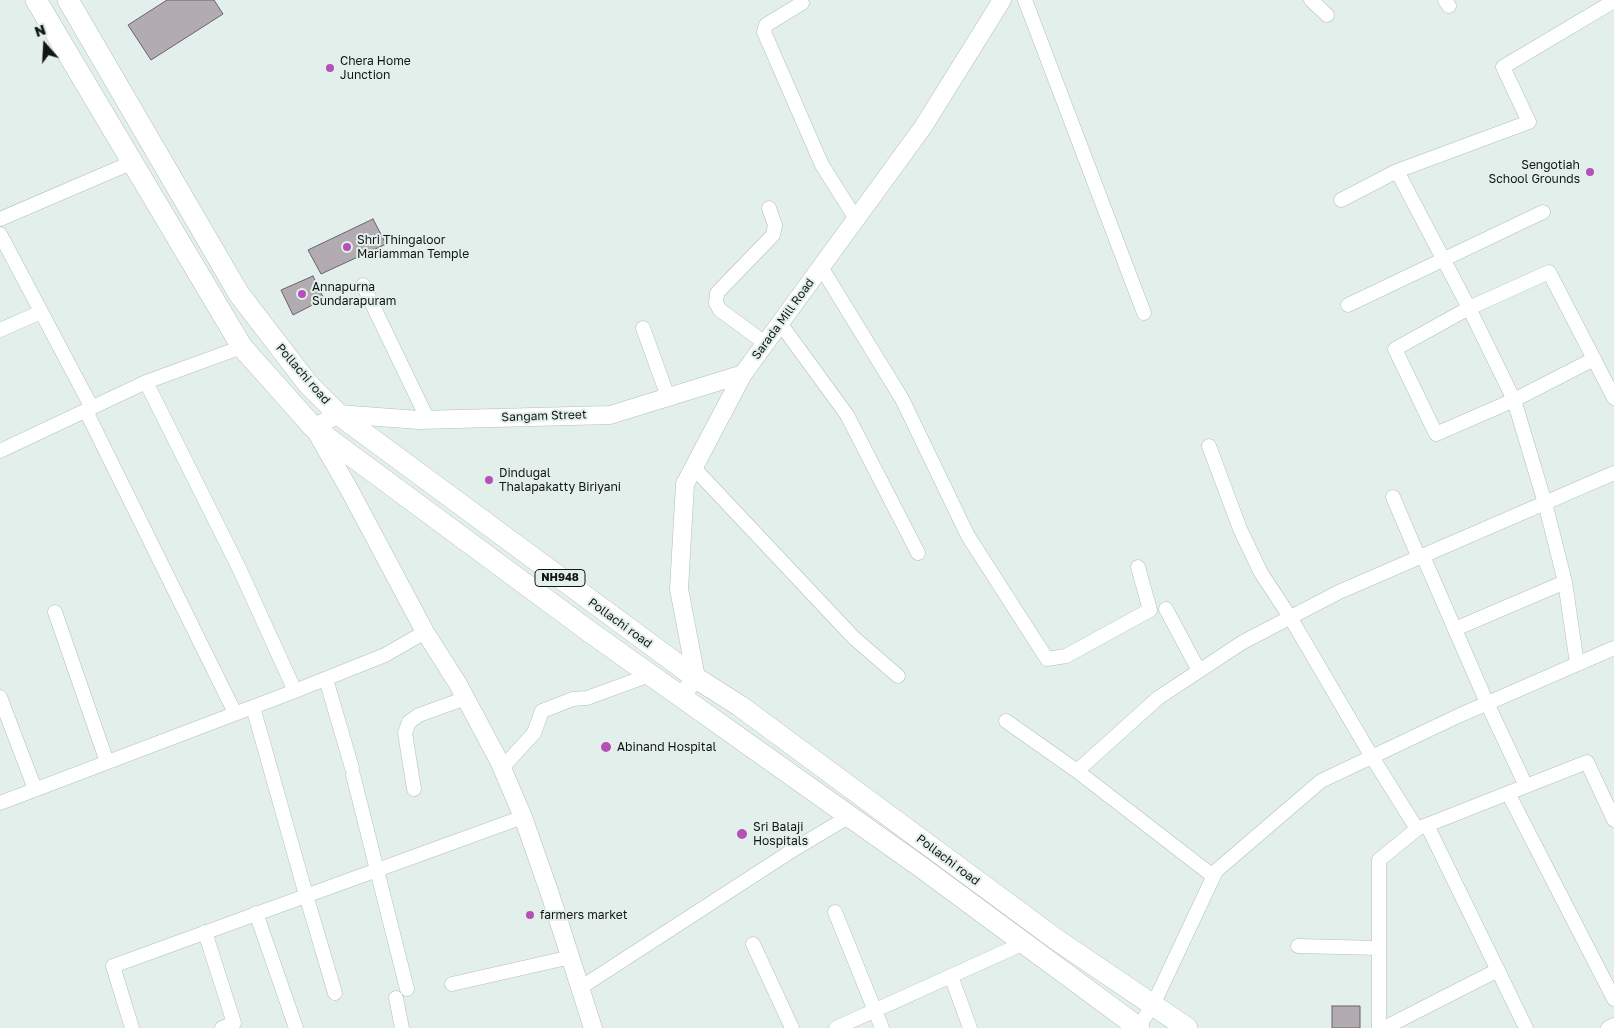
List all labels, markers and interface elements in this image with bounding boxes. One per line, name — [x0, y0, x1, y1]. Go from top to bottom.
north arrow — [20, 20, 70, 70]
text: N — [32, 21, 48, 40]
place label: Chera Home Junction — [340, 54, 411, 82]
marker: Chera Home Junction — [324, 62, 336, 74]
place label: Sengotiah School Grounds — [1489, 158, 1580, 186]
marker: Sengotiah School Grounds — [1584, 166, 1596, 178]
place label: Shri Thingaloor Mariamman Temple — [357, 233, 469, 261]
marker: Shri Thingaloor Mariamman Temple — [341, 241, 353, 253]
street label: Sarada Mill Road — [749, 276, 817, 362]
place label: Annapurna Sundarapuram — [312, 280, 396, 308]
marker: Annapurna Sundarapuram — [296, 288, 308, 300]
street label: Pollachi road — [273, 341, 333, 407]
street label: Sangam Street — [501, 407, 587, 425]
place label: Dindugal Thalapakatty Biriyani — [499, 466, 621, 494]
marker: Dindugal Thalapakatty Biriyani — [483, 474, 495, 486]
road number: NH948 — [535, 570, 585, 586]
street label: Pollachi road — [585, 595, 655, 651]
marker: Abinand Hospital — [599, 740, 613, 754]
place label: Abinand Hospital — [617, 740, 716, 754]
place label: Sri Balaji Hospitals — [753, 820, 808, 848]
marker: Sri Balaji Hospitals — [735, 827, 749, 841]
street label: Pollachi road — [914, 832, 982, 888]
place label: farmers market — [540, 908, 628, 922]
marker: farmers market — [524, 909, 536, 921]

